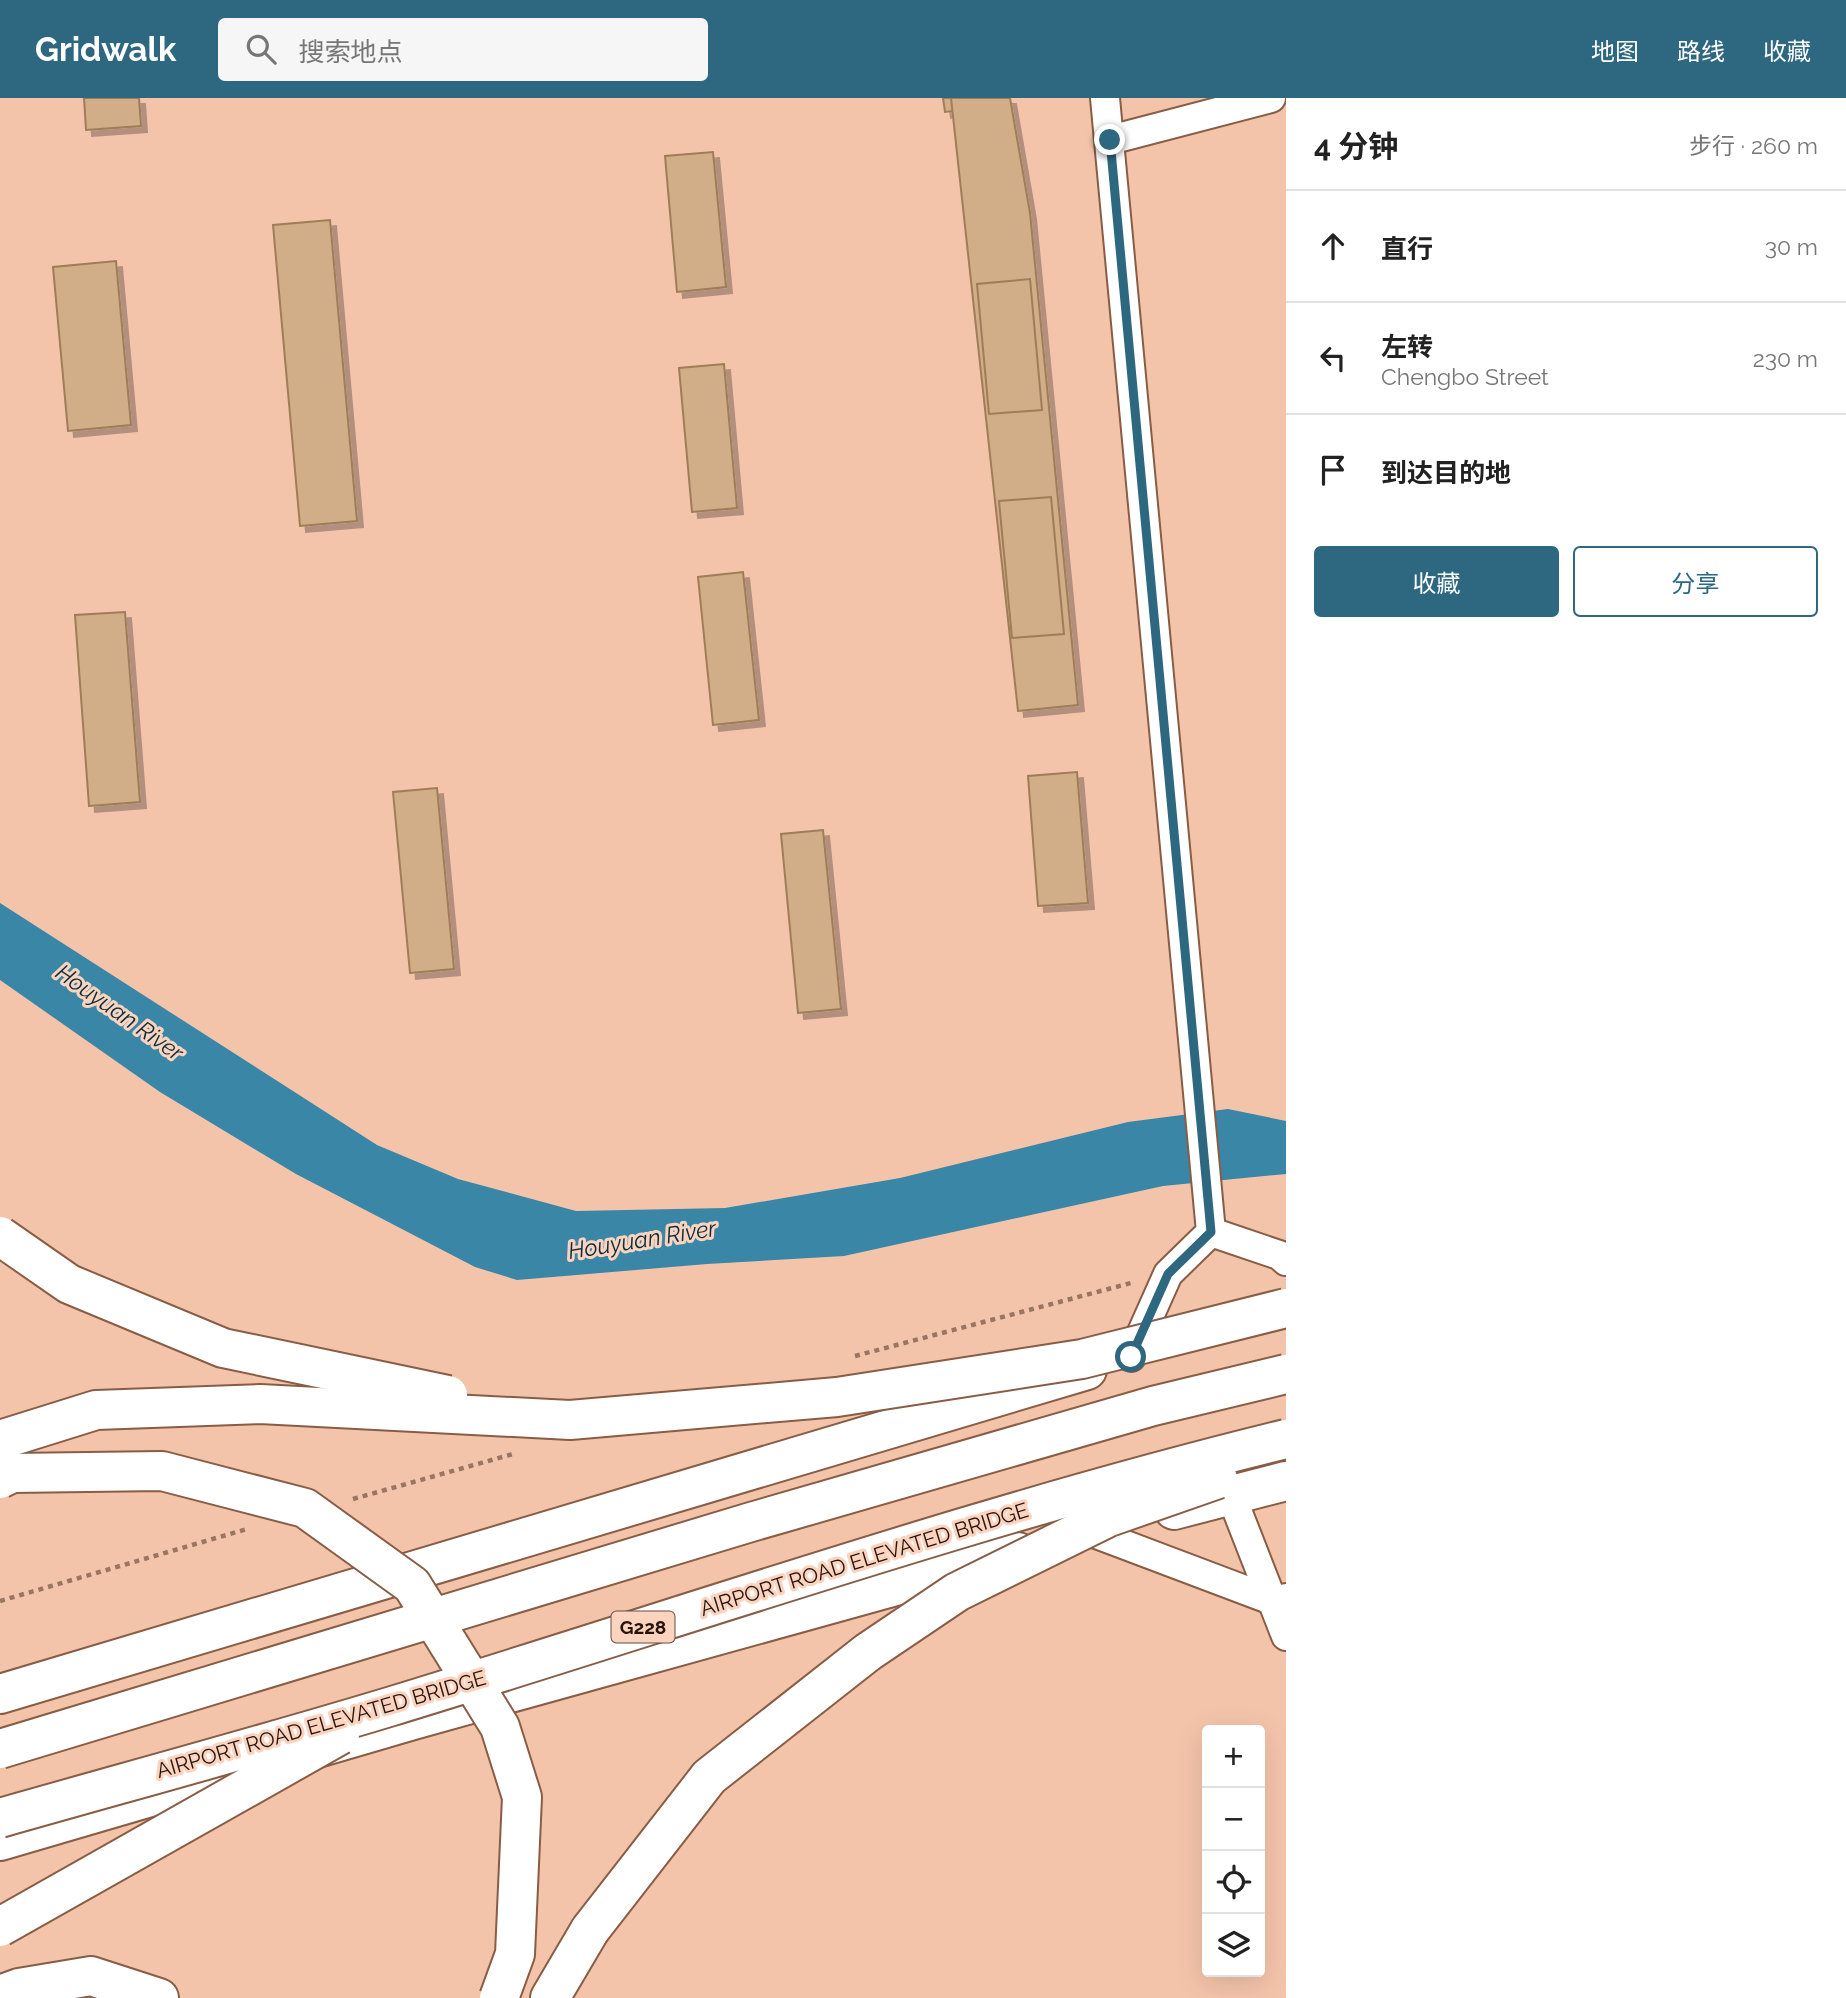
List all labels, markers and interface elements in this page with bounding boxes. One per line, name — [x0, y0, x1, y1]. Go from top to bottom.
search box — [218, 18, 708, 81]
text: Gridwalk — [35, 30, 176, 69]
icon: search — [242, 30, 280, 68]
text: 搜索地点 — [298, 37, 402, 67]
text: 地图 — [1591, 37, 1639, 66]
text: 路线 — [1677, 37, 1725, 66]
text: 收藏 — [1763, 37, 1811, 66]
route end — [1094, 124, 1125, 155]
text: 4 分钟 — [1314, 129, 1398, 164]
text: 步行 · 260 m — [1689, 132, 1818, 159]
icon: ahead — [1314, 227, 1352, 265]
text: 30 m — [1765, 233, 1818, 260]
text: 直行 — [1381, 234, 1433, 264]
text: 左转 — [1381, 332, 1433, 362]
icon: left — [1314, 339, 1352, 377]
text: 230 m — [1753, 345, 1818, 372]
text: Chengbo Street — [1381, 363, 1549, 390]
icon: arrive — [1314, 451, 1352, 489]
text: 到达目的地 — [1381, 458, 1511, 488]
button: 收藏 — [1314, 546, 1559, 617]
button: 分享 — [1573, 546, 1818, 617]
water label: Houyuan River — [51, 958, 190, 1067]
water label: Houyuan River — [566, 1214, 719, 1264]
route start — [1115, 1341, 1146, 1372]
street label: AIRPORT ROAD ELEVATED BRIDGE — [697, 1497, 1031, 1621]
road number: G228 — [612, 1611, 674, 1642]
street label: AIRPORT ROAD ELEVATED BRIDGE — [153, 1665, 489, 1783]
map controls — [1202, 1725, 1265, 1977]
button: + — [1202, 1725, 1265, 1788]
button: − — [1202, 1788, 1265, 1851]
button: locate — [1202, 1851, 1265, 1914]
button: layers — [1202, 1914, 1265, 1977]

